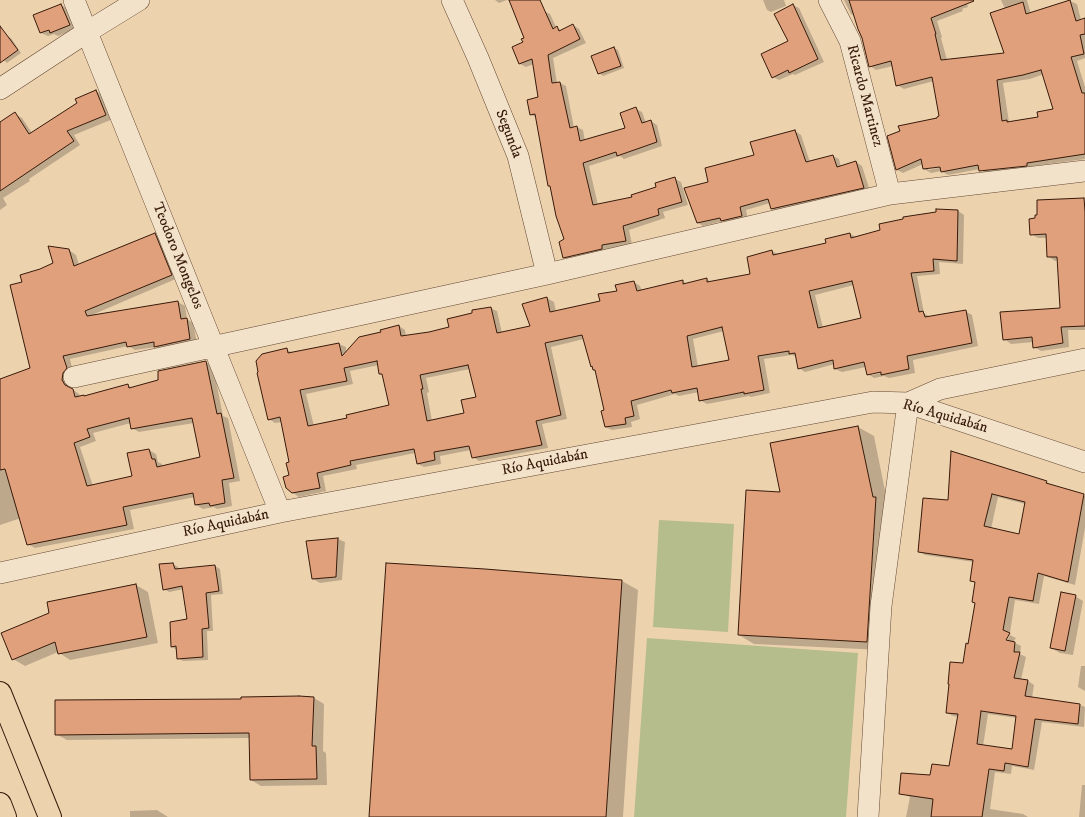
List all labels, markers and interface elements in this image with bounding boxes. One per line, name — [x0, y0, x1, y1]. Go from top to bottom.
street label: Ricardo Martinez — [842, 43, 886, 149]
street label: Segunda — [491, 107, 525, 161]
street label: Teodoro Mongelos — [147, 200, 207, 312]
street label: Río Aquidabán — [900, 396, 990, 438]
street label: Río Aquidabán — [500, 446, 590, 480]
street label: Río Aquidabán — [181, 506, 271, 542]

